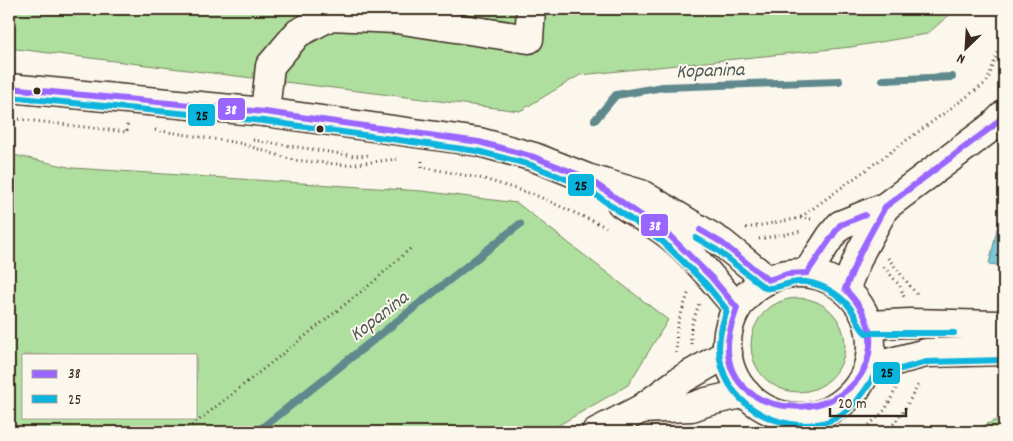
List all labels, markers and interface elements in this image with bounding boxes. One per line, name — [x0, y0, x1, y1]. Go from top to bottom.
north arrow — [940, 22, 990, 72]
text: N — [954, 47, 969, 68]
water label: Kopanina — [676, 57, 746, 87]
unlabelled marker — [32, 86, 42, 96]
line badge: 38 — [217, 97, 246, 121]
text: 38 — [225, 101, 237, 121]
line badge: 25 — [187, 103, 216, 127]
text: 25 — [196, 107, 209, 127]
unlabelled marker — [315, 124, 325, 134]
line badge: 25 — [567, 173, 595, 197]
text: 25 — [575, 177, 588, 197]
line badge: 38 — [640, 213, 669, 237]
text: 38 — [649, 217, 661, 237]
water label: Kopanina — [344, 284, 417, 349]
legend — [22, 354, 198, 418]
line badge: 25 — [872, 361, 901, 385]
text: 38 — [68, 364, 81, 386]
text: 25 — [881, 364, 894, 384]
scale bar — [830, 386, 907, 418]
text: 25 — [68, 390, 82, 412]
text: 20 m — [838, 394, 866, 416]

